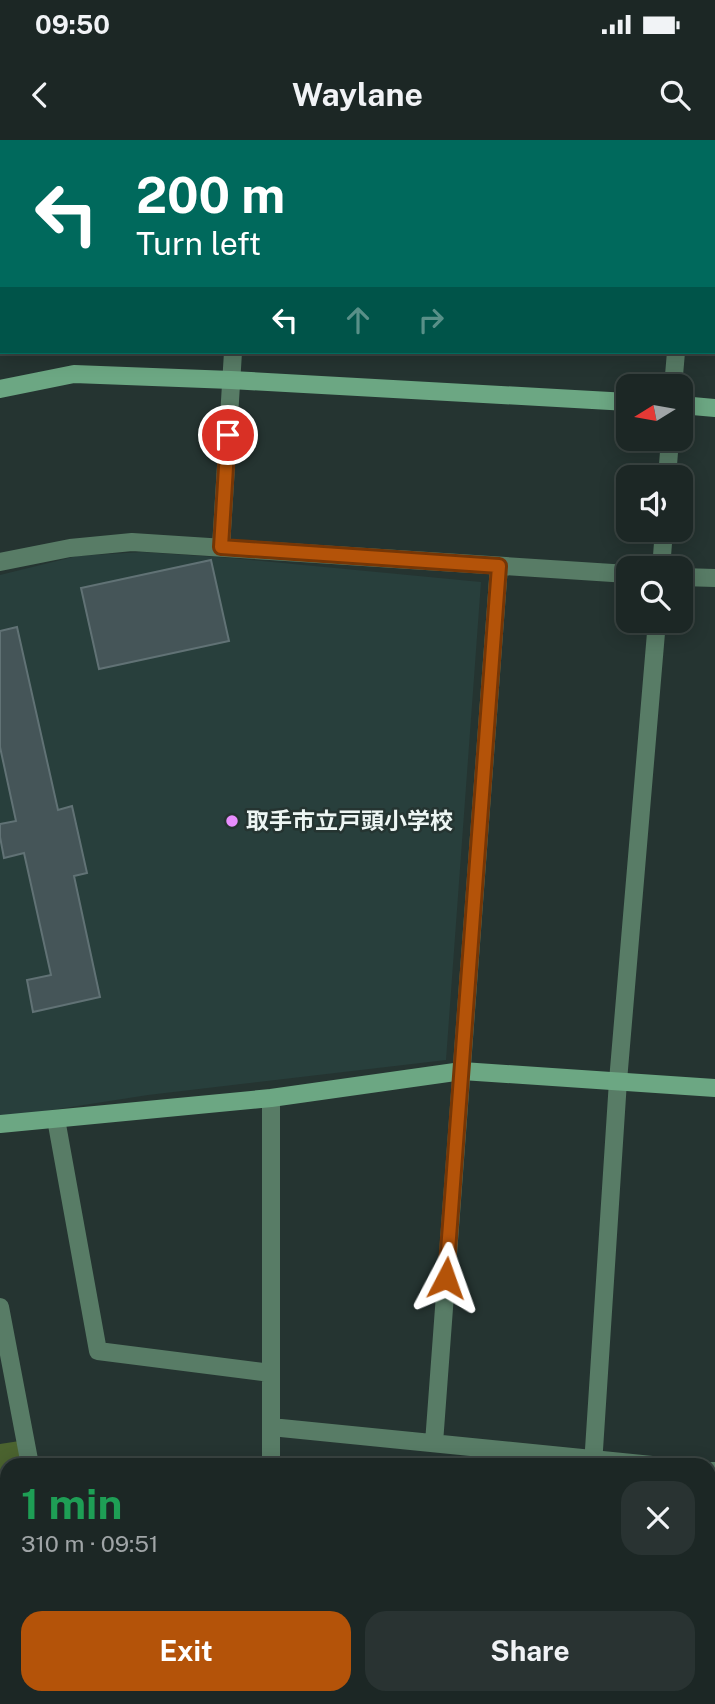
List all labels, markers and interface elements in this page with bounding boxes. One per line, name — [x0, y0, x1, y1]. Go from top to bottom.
text: 09:50 — [35, 9, 110, 40]
icon: back — [21, 76, 59, 114]
text: Waylane — [292, 76, 423, 113]
icon: search — [656, 76, 694, 114]
text: 200 m — [136, 166, 285, 224]
icon: left — [21, 168, 112, 259]
text: Turn left — [136, 225, 261, 262]
icon: left — [266, 301, 304, 339]
icon: ahead — [339, 301, 377, 339]
icon: right — [412, 301, 450, 339]
north arrow — [616, 374, 693, 452]
map controls — [616, 374, 693, 633]
pin — [198, 405, 258, 465]
icon: arrive — [209, 416, 247, 454]
button: sound — [616, 465, 693, 542]
button: search — [616, 556, 693, 633]
place label: 取手市立戸頭小学校 — [246, 807, 453, 834]
marker: 取手市立戸頭小学校 — [224, 813, 240, 829]
position arrow — [409, 1241, 483, 1315]
text: 1 min — [21, 1479, 122, 1528]
button: close — [621, 1481, 695, 1555]
text: 310 m · 09:51 — [21, 1530, 158, 1557]
button: Exit — [21, 1611, 351, 1691]
button: Share — [365, 1611, 695, 1691]

